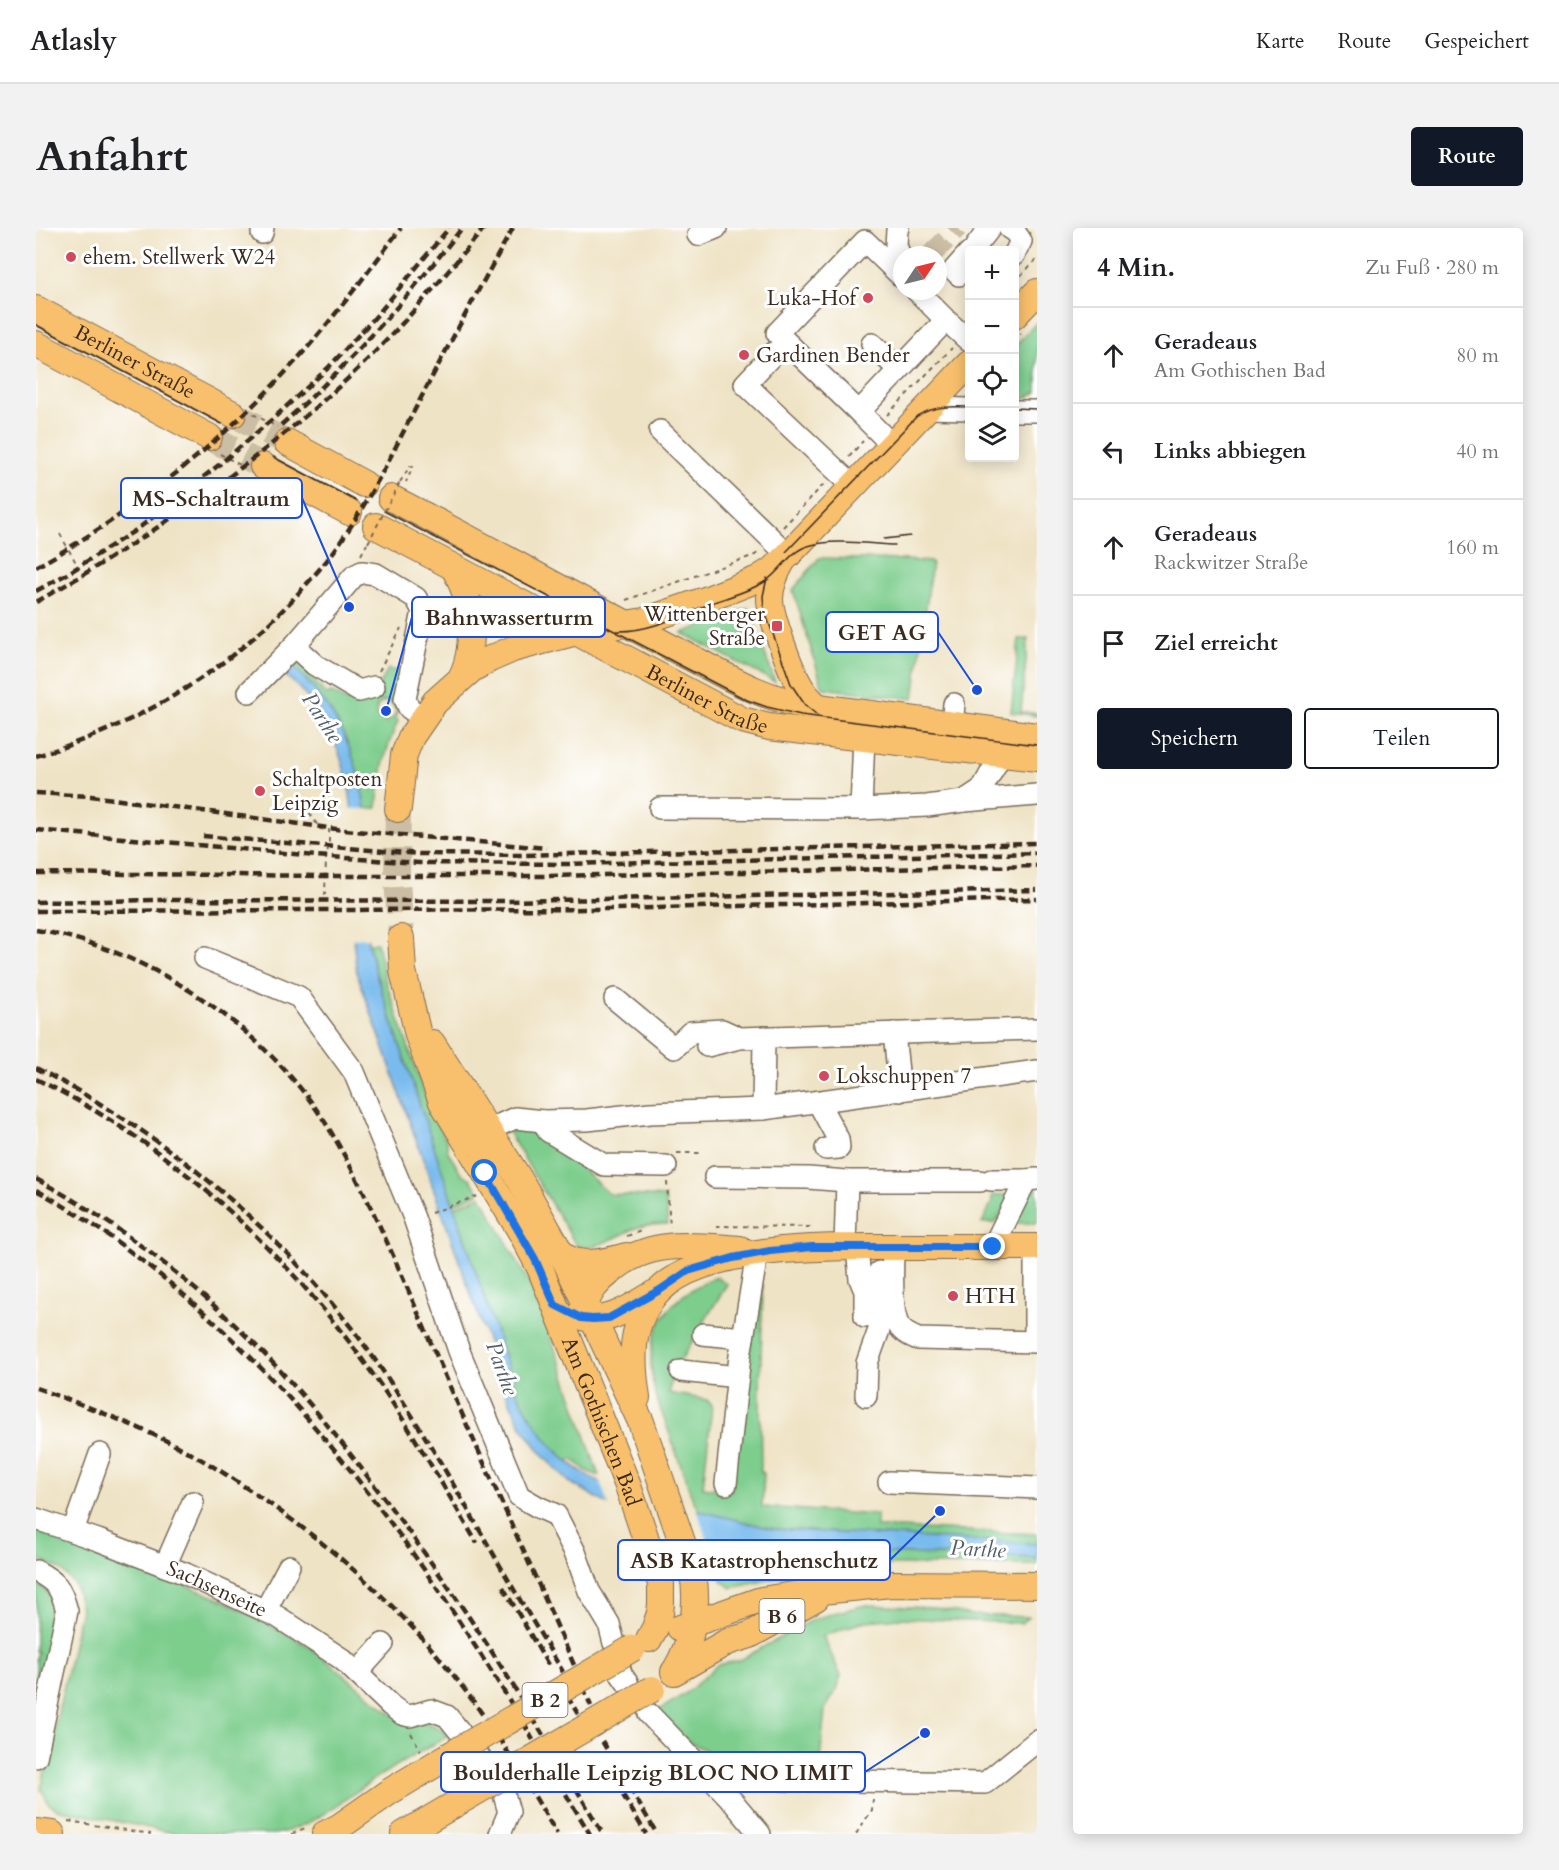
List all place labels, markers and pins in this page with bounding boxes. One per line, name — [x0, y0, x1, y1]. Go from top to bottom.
place label: ehem. Stellwerk W24 — [83, 243, 276, 272]
marker: ehem. Stellwerk W24 — [64, 250, 78, 264]
place label: Luka-Hof — [767, 284, 860, 313]
marker: Luka-Hof — [861, 291, 875, 305]
place label: Gardinen Bender — [756, 341, 910, 370]
marker: Gardinen Bender — [737, 348, 751, 362]
callout: MS-Schaltraum — [121, 478, 302, 518]
callout: Bahnwasserturm — [412, 597, 605, 637]
place label: Wittenberger Straße — [643, 600, 765, 653]
callout: GET AG — [826, 612, 938, 652]
marker: Wittenberger Straße — [770, 619, 784, 633]
place label: Schaltposten Leipzig — [272, 765, 382, 818]
marker: Schaltposten Leipzig — [253, 784, 267, 798]
place label: Lokschuppen 7 — [836, 1062, 971, 1091]
marker: Lokschuppen 7 — [817, 1069, 831, 1083]
place label: HTH — [965, 1282, 1016, 1311]
marker: HTH — [946, 1289, 960, 1303]
callout: ASB Katastrophenschutz — [618, 1540, 890, 1580]
callout: Boulderhalle Leipzig BLOC NO LIMIT — [441, 1752, 865, 1792]

